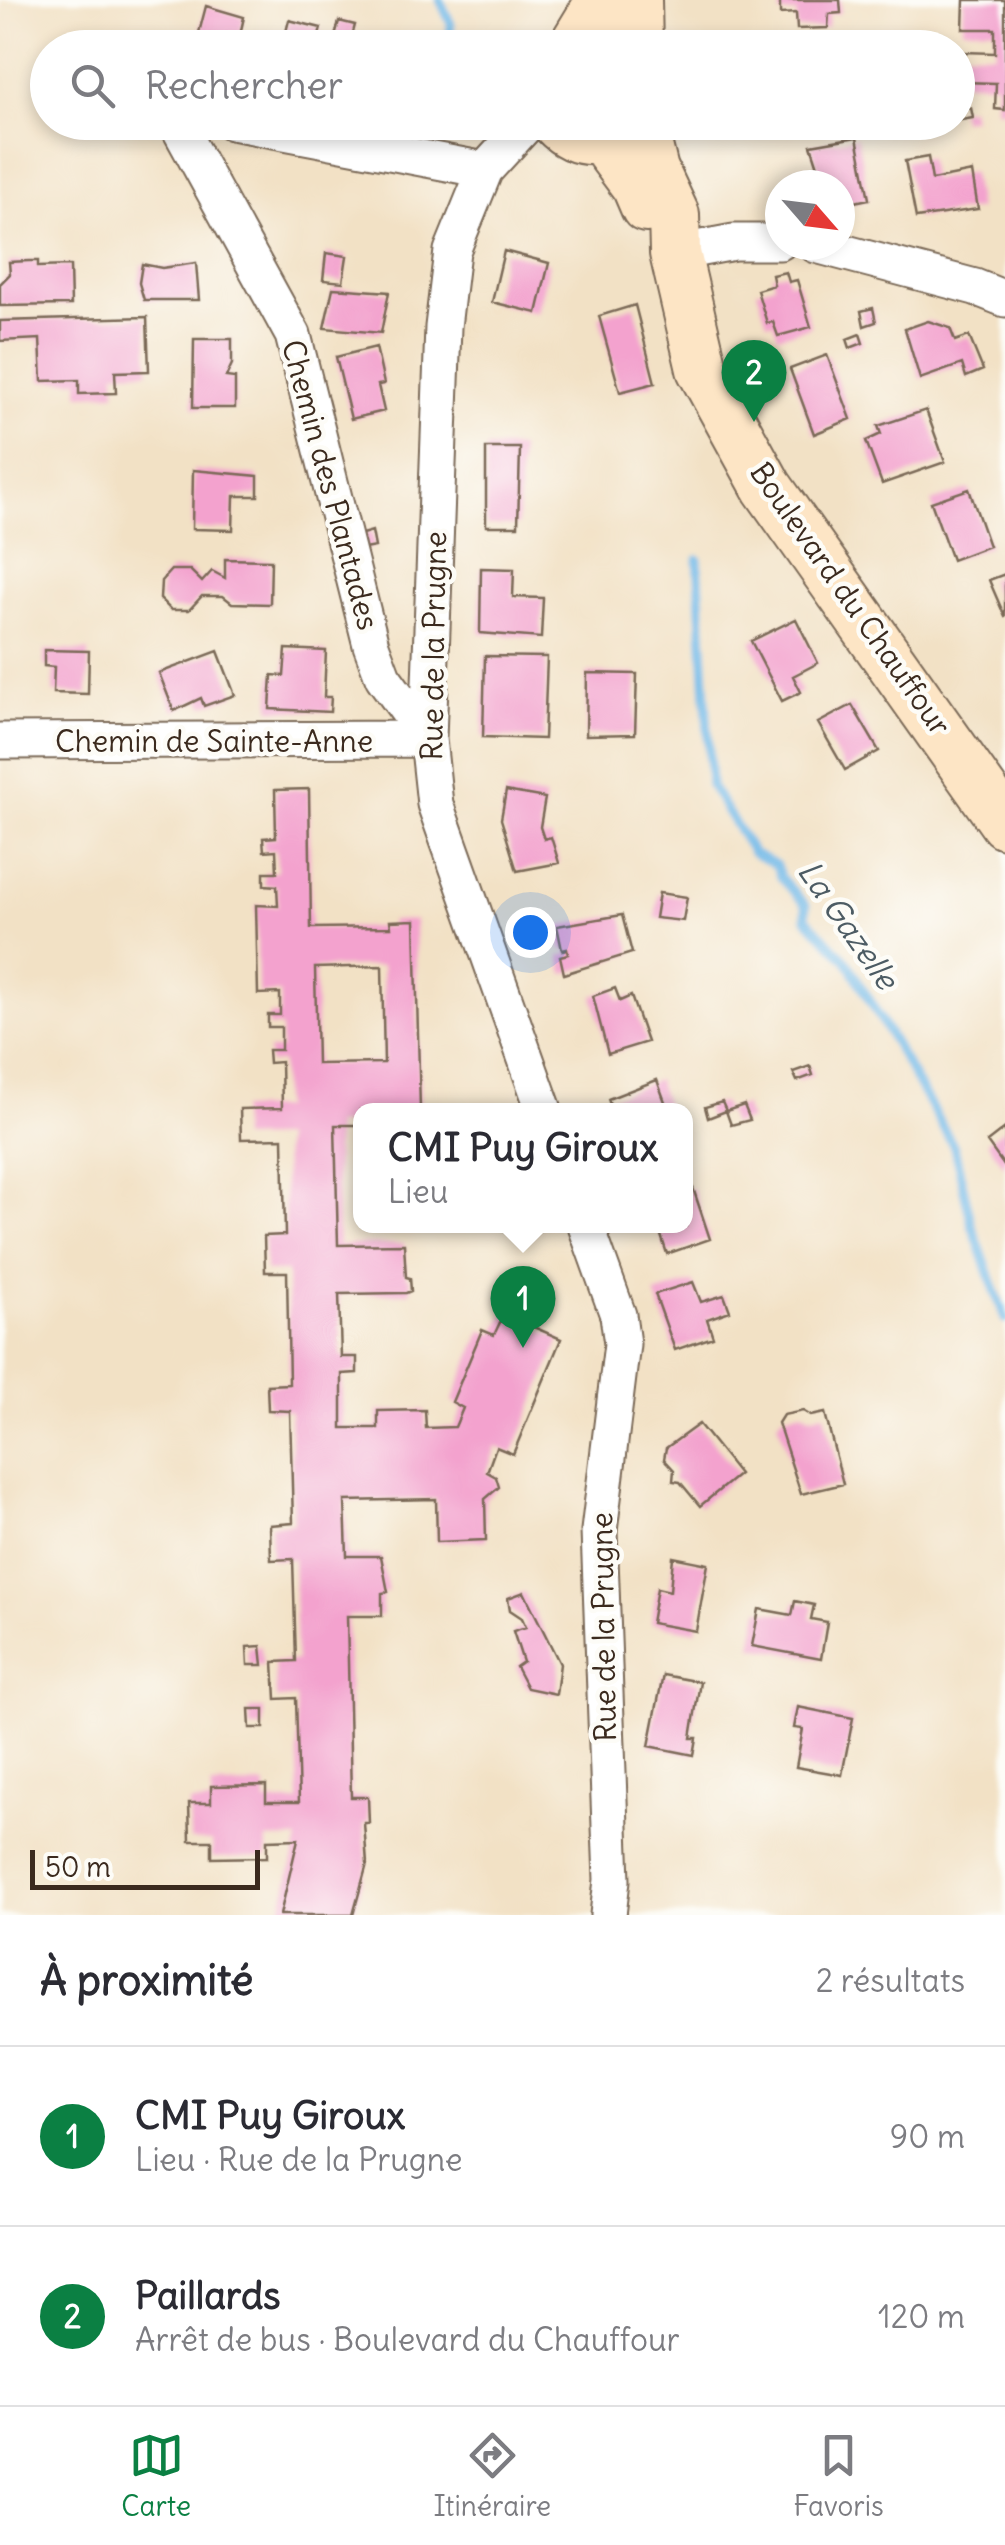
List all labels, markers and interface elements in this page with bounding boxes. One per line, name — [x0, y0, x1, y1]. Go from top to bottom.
search box — [30, 30, 975, 140]
icon: search — [65, 58, 120, 113]
text: Rechercher — [145, 62, 343, 109]
north arrow — [765, 170, 855, 260]
street label: Chemin des Plantades — [274, 336, 388, 634]
pin: 2 — [722, 340, 786, 422]
street label: Boulevard du Chauffour — [742, 454, 960, 742]
street label: Rue de la Prugne — [412, 531, 454, 761]
street label: Chemin de Sainte-Anne — [55, 722, 373, 760]
water label: La Gazelle — [789, 852, 909, 999]
your location — [505, 907, 556, 958]
popup — [353, 1103, 693, 1233]
text: CMI Puy Giroux — [388, 1124, 658, 1171]
text: Lieu — [388, 1171, 448, 1212]
pin: 1 — [490, 1266, 556, 1348]
street label: Rue de la Prugne — [582, 1512, 624, 1742]
scale bar — [30, 1845, 260, 1890]
text: 50 m — [45, 1849, 111, 1885]
text: À proximité — [40, 1954, 253, 2006]
text: 2 résultats — [816, 1960, 965, 2001]
text: CMI Puy Giroux — [135, 2092, 405, 2139]
text: 1 — [66, 2116, 79, 2157]
text: 90 m — [890, 2116, 965, 2157]
text: Lieu · Rue de la Prugne — [135, 2139, 462, 2180]
text: Paillards — [135, 2272, 281, 2319]
text: 2 — [64, 2296, 81, 2337]
text: 120 m — [878, 2296, 965, 2337]
text: Arrêt de bus · Boulevard du Chauffour — [135, 2319, 680, 2360]
tab: Carte — [121, 2428, 191, 2524]
tab: Itinéraire — [433, 2428, 551, 2524]
tab: Favoris — [794, 2428, 884, 2524]

